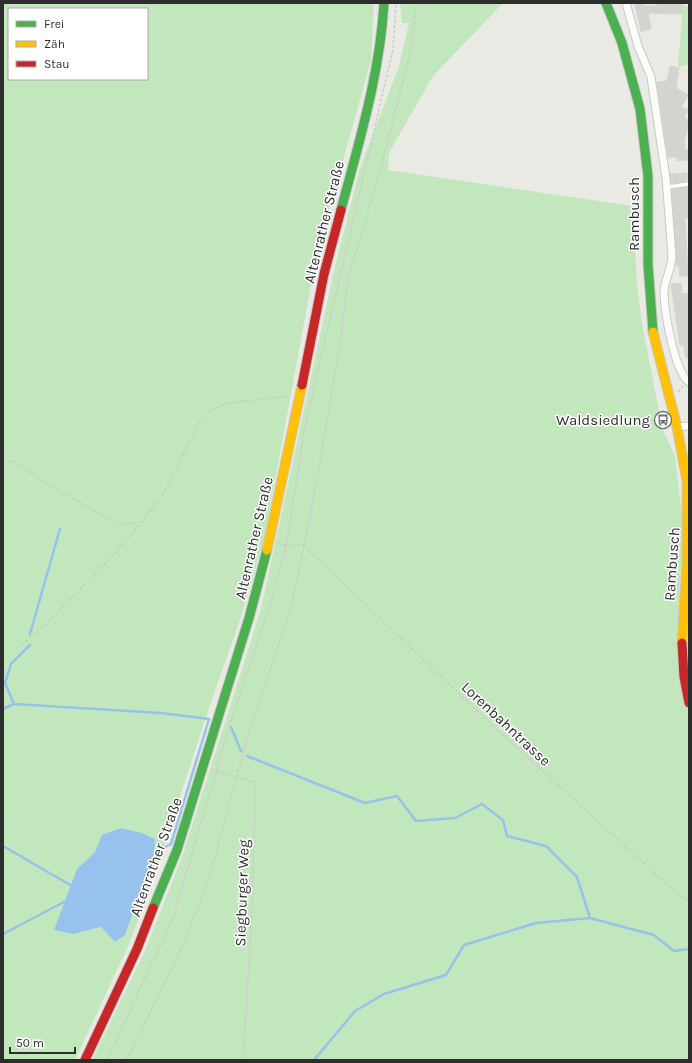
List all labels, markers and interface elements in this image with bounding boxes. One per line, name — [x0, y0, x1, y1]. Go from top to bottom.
legend — [8, 8, 148, 80]
text: Frei — [44, 17, 64, 31]
text: Zäh — [44, 37, 65, 51]
text: Stau — [44, 57, 70, 71]
street label: Altenrather Straße — [300, 159, 348, 285]
street label: Rambusch — [625, 177, 643, 251]
bus stop icon: Waldsiedlung — [653, 410, 673, 430]
place label: Waldsiedlung — [556, 411, 651, 429]
street label: Altenrather Straße — [231, 475, 277, 601]
street label: Rambusch — [660, 526, 684, 602]
street label: Lorenbahntrasse — [458, 678, 554, 770]
street label: Altenrather Straße — [126, 795, 186, 919]
street label: Siegburger Weg — [231, 839, 253, 947]
scale bar — [10, 1029, 75, 1055]
text: 50 m — [16, 1036, 44, 1050]

